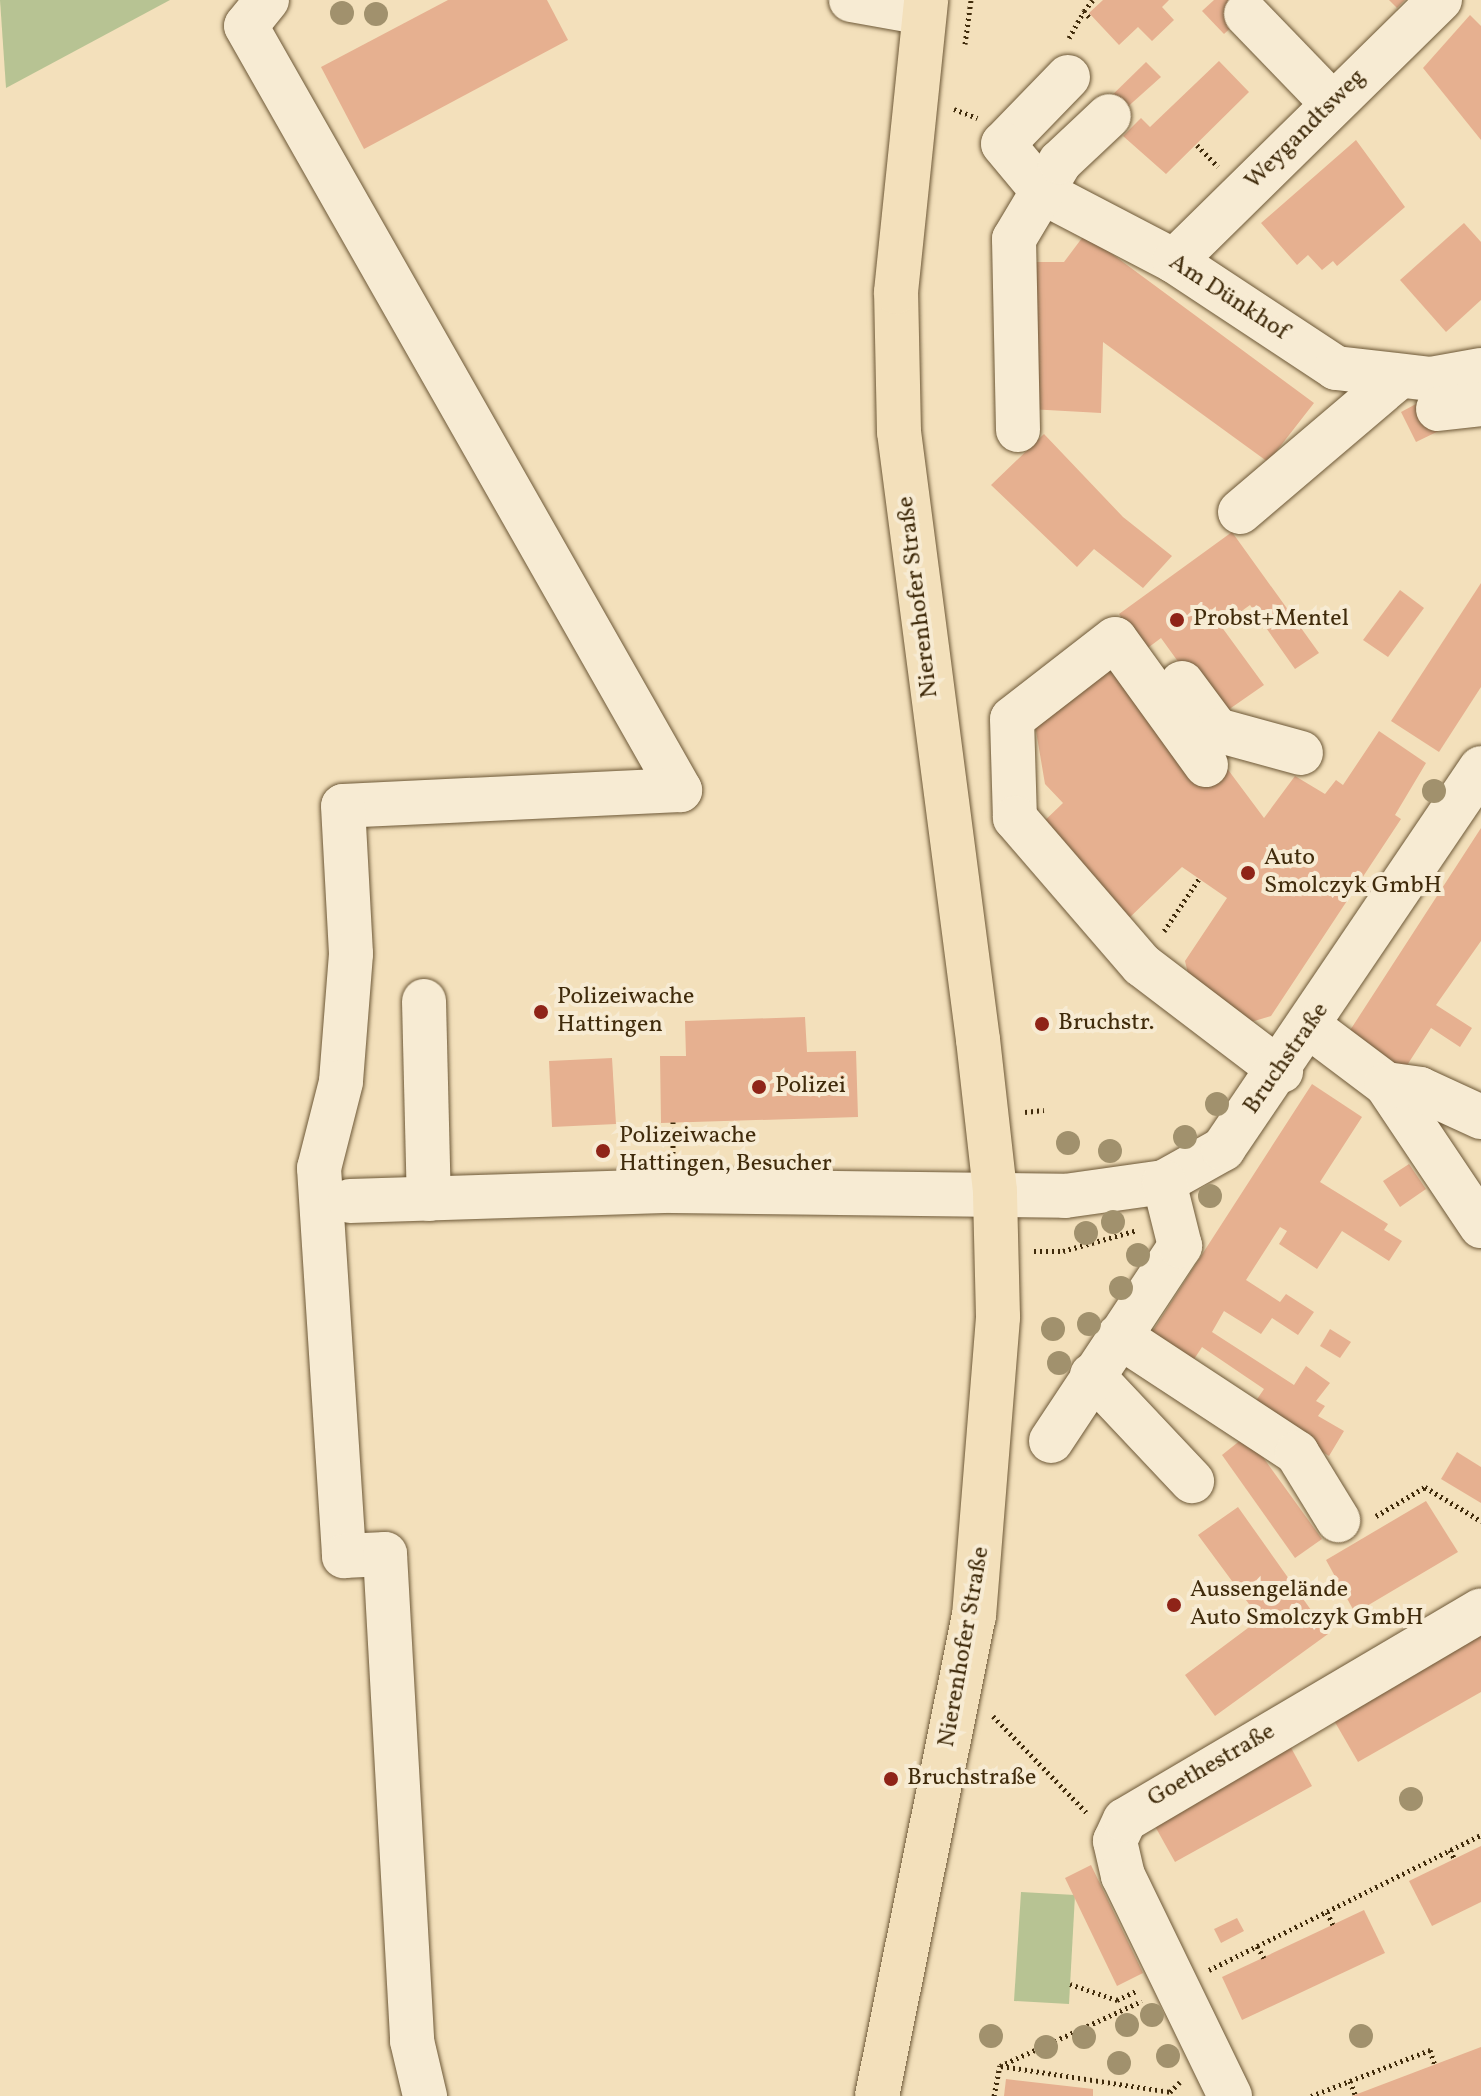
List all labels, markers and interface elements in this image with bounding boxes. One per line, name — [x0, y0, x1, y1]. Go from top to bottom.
street label: Weygandtsweg — [1240, 64, 1372, 196]
street label: Am Dünkhof — [1163, 249, 1293, 347]
street label: Nierenhofer Straße — [892, 494, 946, 700]
place label: Probst+Mentel — [1193, 606, 1349, 634]
marker: Probst+Mentel — [1168, 611, 1186, 629]
place label: Auto Smolczyk GmbH — [1264, 845, 1442, 901]
marker: Auto Smolczyk GmbH — [1239, 864, 1257, 882]
place label: Polizeiwache Hattingen — [557, 984, 694, 1040]
street label: Bruchstraße — [1238, 998, 1336, 1120]
marker: Polizeiwache Hattingen — [532, 1003, 550, 1021]
place label: Bruchstr. — [1058, 1010, 1154, 1038]
marker: Bruchstr. — [1033, 1015, 1051, 1033]
place label: Polizei — [775, 1073, 846, 1101]
marker: Polizei — [750, 1078, 768, 1096]
place label: Polizeiwache Hattingen, Besucher — [619, 1123, 832, 1179]
marker: Polizeiwache Hattingen, Besucher — [594, 1142, 612, 1160]
street label: Nierenhofer Straße — [933, 1544, 997, 1750]
place label: Aussengelände Auto Smolczyk GmbH — [1190, 1577, 1423, 1633]
marker: Aussengelände Auto Smolczyk GmbH — [1165, 1596, 1183, 1614]
street label: Goethestraße — [1143, 1718, 1281, 1814]
place label: Bruchstraße — [907, 1765, 1036, 1793]
marker: Bruchstraße — [882, 1770, 900, 1788]

